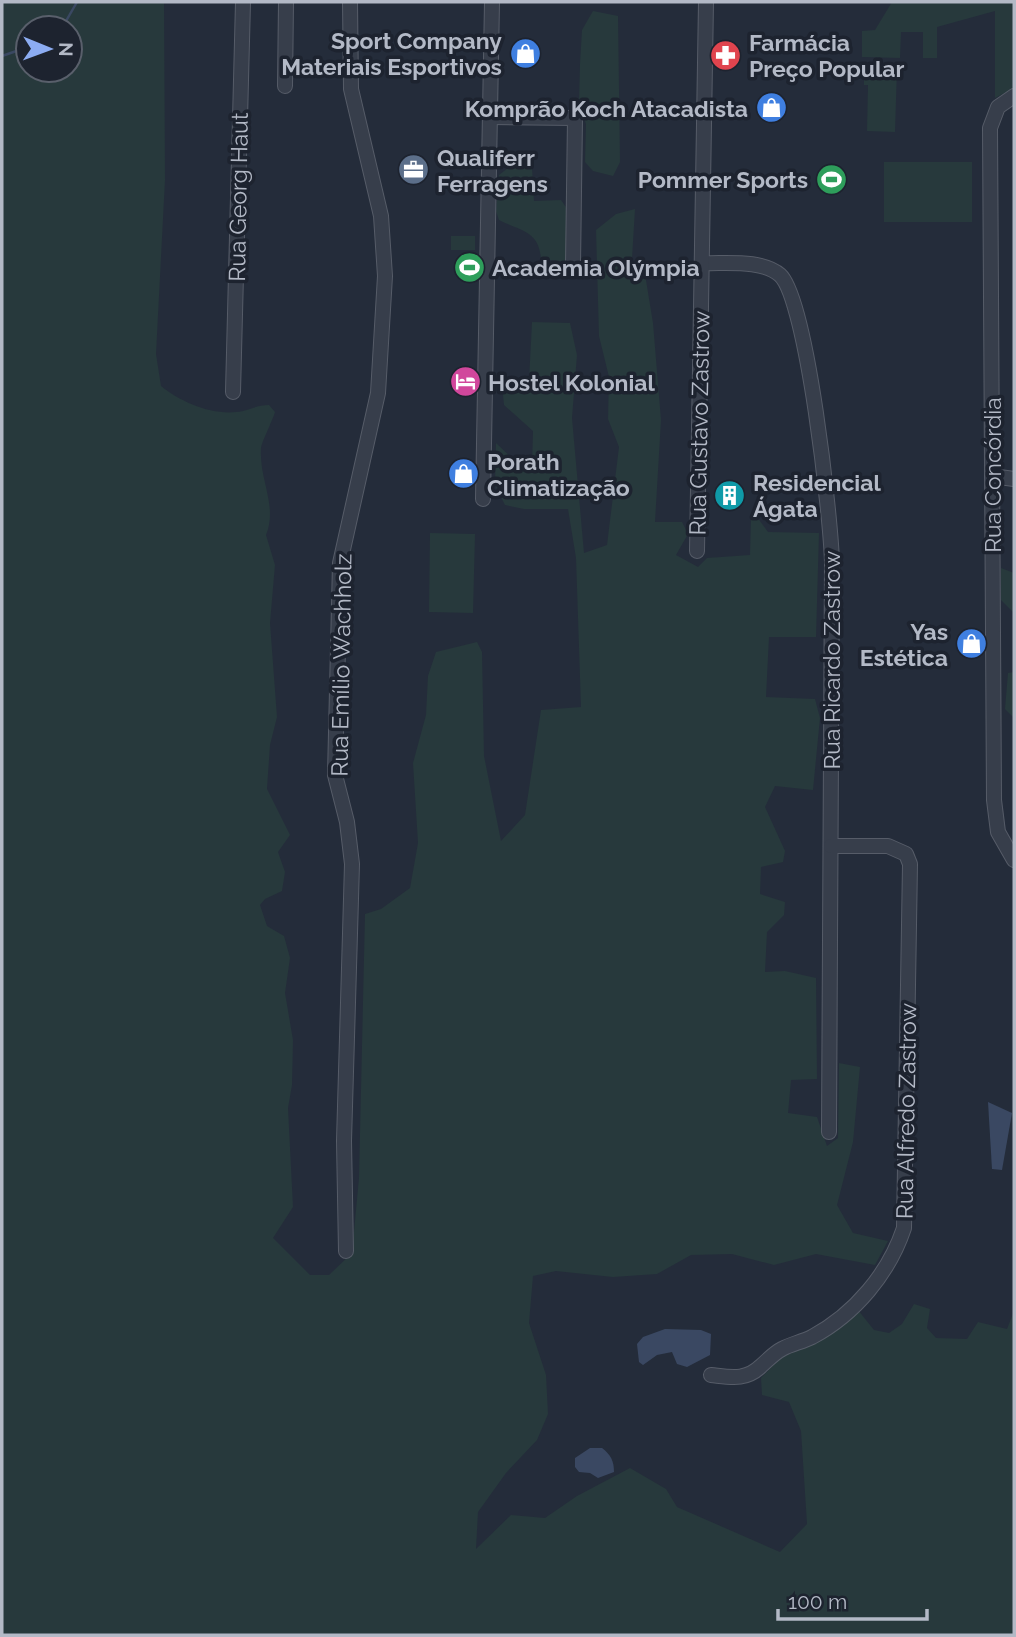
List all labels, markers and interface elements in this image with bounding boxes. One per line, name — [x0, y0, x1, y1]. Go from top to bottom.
north arrow — [14, 14, 84, 84]
place label: Sport Company Materiais Esportivos — [281, 27, 502, 80]
place label: Farmácia Preço Popular — [749, 29, 904, 82]
shop icon: Sport Company Materiais Esportivos — [508, 36, 542, 70]
pharmacy icon: Farmácia Preço Popular — [709, 38, 743, 72]
text: N — [55, 42, 77, 57]
shop icon: Komprão Koch Atacadista — [754, 91, 788, 125]
place label: Komprão Koch Atacadista — [465, 95, 748, 122]
street label: Rua Georg Haut — [223, 112, 253, 282]
place label: Qualiferr Ferragens — [437, 144, 548, 197]
office icon: Qualiferr Ferragens — [397, 153, 431, 187]
sports icon: Pommer Sports — [814, 162, 848, 196]
place label: Pommer Sports — [638, 166, 808, 193]
sports icon: Academia Olýmpia — [452, 250, 486, 284]
place label: Academia Olýmpia — [492, 254, 700, 281]
street label: Rua Gustavo Zastrow — [684, 310, 714, 536]
hotel icon: Hostel Kolonial — [448, 365, 482, 399]
place label: Hostel Kolonial — [488, 369, 656, 396]
street label: Rua Concórdia — [979, 397, 1006, 553]
place label: Porath Climatização — [487, 448, 630, 501]
shop icon: Porath Climatização — [447, 457, 481, 491]
place label: Residencial Ágata — [753, 469, 881, 522]
building icon: Residencial Ágata — [713, 478, 747, 512]
street label: Rua Ricardo Zastrow — [818, 550, 845, 770]
street label: Rua Emílio Wachholz — [326, 553, 356, 777]
place label: Yas Estética — [860, 618, 948, 671]
shop icon: Yas Estética — [954, 627, 988, 661]
street label: Rua Alfredo Zastrow — [891, 1002, 921, 1219]
scale bar — [778, 1578, 927, 1622]
text: 100 m — [788, 1589, 847, 1614]

